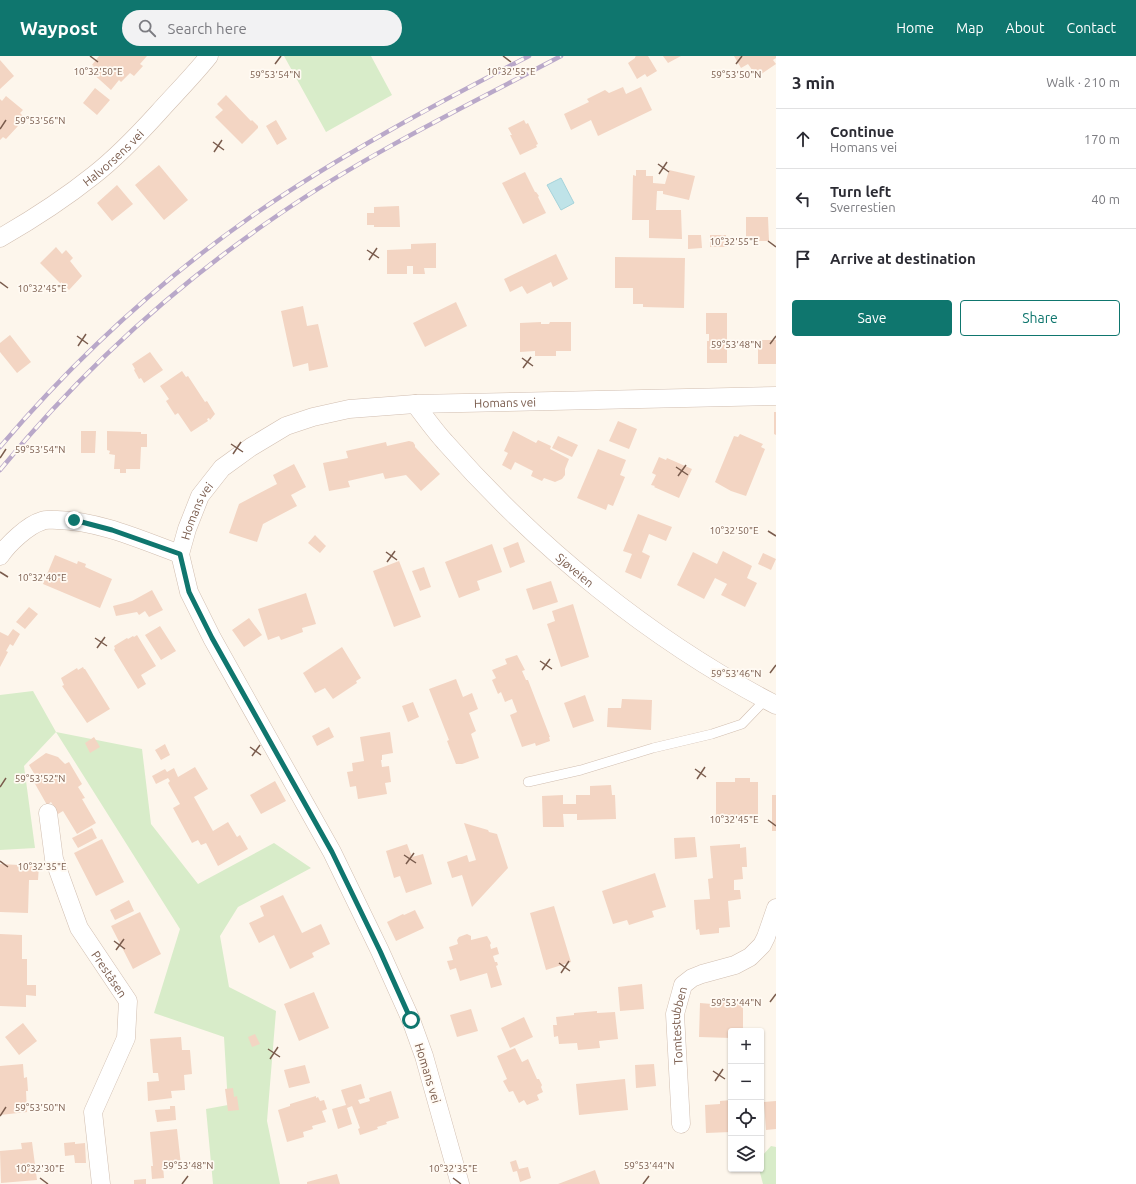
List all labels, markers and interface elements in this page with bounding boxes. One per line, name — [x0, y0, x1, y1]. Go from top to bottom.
search box — [122, 10, 402, 46]
text: Waypost — [20, 17, 98, 39]
icon: search — [136, 17, 158, 39]
text: Search here — [168, 20, 247, 37]
text: Home — [896, 20, 934, 36]
text: Map — [956, 20, 984, 36]
text: About — [1006, 20, 1045, 36]
text: Contact — [1067, 20, 1116, 36]
text: 10°32'50"E — [73, 66, 123, 77]
text: 10°32'55"E — [486, 66, 536, 77]
text: 59°53'54"N — [250, 69, 300, 80]
text: 59°53'50"N — [711, 69, 761, 80]
text: 3 min — [792, 73, 835, 92]
text: Walk · 210 m — [1046, 75, 1120, 89]
text: 59°53'56"N — [15, 115, 65, 126]
text: Continue — [830, 123, 894, 140]
street label: Halvorsens vei — [80, 127, 146, 188]
icon: ahead — [792, 128, 814, 150]
text: 170 m — [1084, 132, 1120, 146]
text: Homans vei — [830, 140, 897, 154]
text: Turn left — [830, 183, 891, 200]
icon: left — [792, 188, 814, 210]
text: 40 m — [1091, 192, 1120, 206]
text: Sverrestien — [830, 200, 896, 214]
text: 10°32'55"E — [709, 236, 759, 247]
icon: arrive — [792, 248, 814, 270]
text: Arrive at destination — [830, 250, 976, 267]
text: 10°32'45"E — [17, 283, 67, 294]
button: Save — [792, 300, 952, 336]
button: Share — [960, 300, 1120, 336]
text: 59°53'48"N — [711, 339, 761, 350]
street label: Homans vei — [474, 395, 536, 409]
text: 59°53'54"N — [15, 444, 65, 455]
street label: Homans vei — [178, 479, 215, 541]
route end — [65, 511, 83, 529]
text: 10°32'50"E — [709, 525, 759, 536]
street label: Sjøveien — [554, 550, 597, 589]
text: 10°32'40"E — [17, 572, 67, 583]
text: 59°53'46"N — [711, 668, 761, 679]
text: 59°53'52"N — [15, 773, 65, 784]
text: 10°32'45"E — [709, 814, 759, 825]
text: 10°32'35"E — [17, 861, 67, 872]
street label: Preståsen — [90, 948, 130, 1000]
street label: Tomtestubben — [668, 985, 689, 1065]
text: 59°53'44"N — [711, 997, 761, 1008]
route start — [402, 1011, 420, 1029]
map controls — [728, 1028, 764, 1172]
button: + — [728, 1028, 764, 1064]
street label: Homans vei — [413, 1041, 443, 1105]
button: − — [728, 1064, 764, 1100]
button: locate — [728, 1100, 764, 1136]
text: 59°53'50"N — [15, 1102, 65, 1113]
button: layers — [728, 1136, 764, 1172]
text: 59°53'48"N — [163, 1160, 213, 1171]
text: 59°53'44"N — [624, 1160, 674, 1171]
text: 10°32'30"E — [15, 1163, 65, 1174]
text: 10°32'35"E — [428, 1163, 478, 1174]

